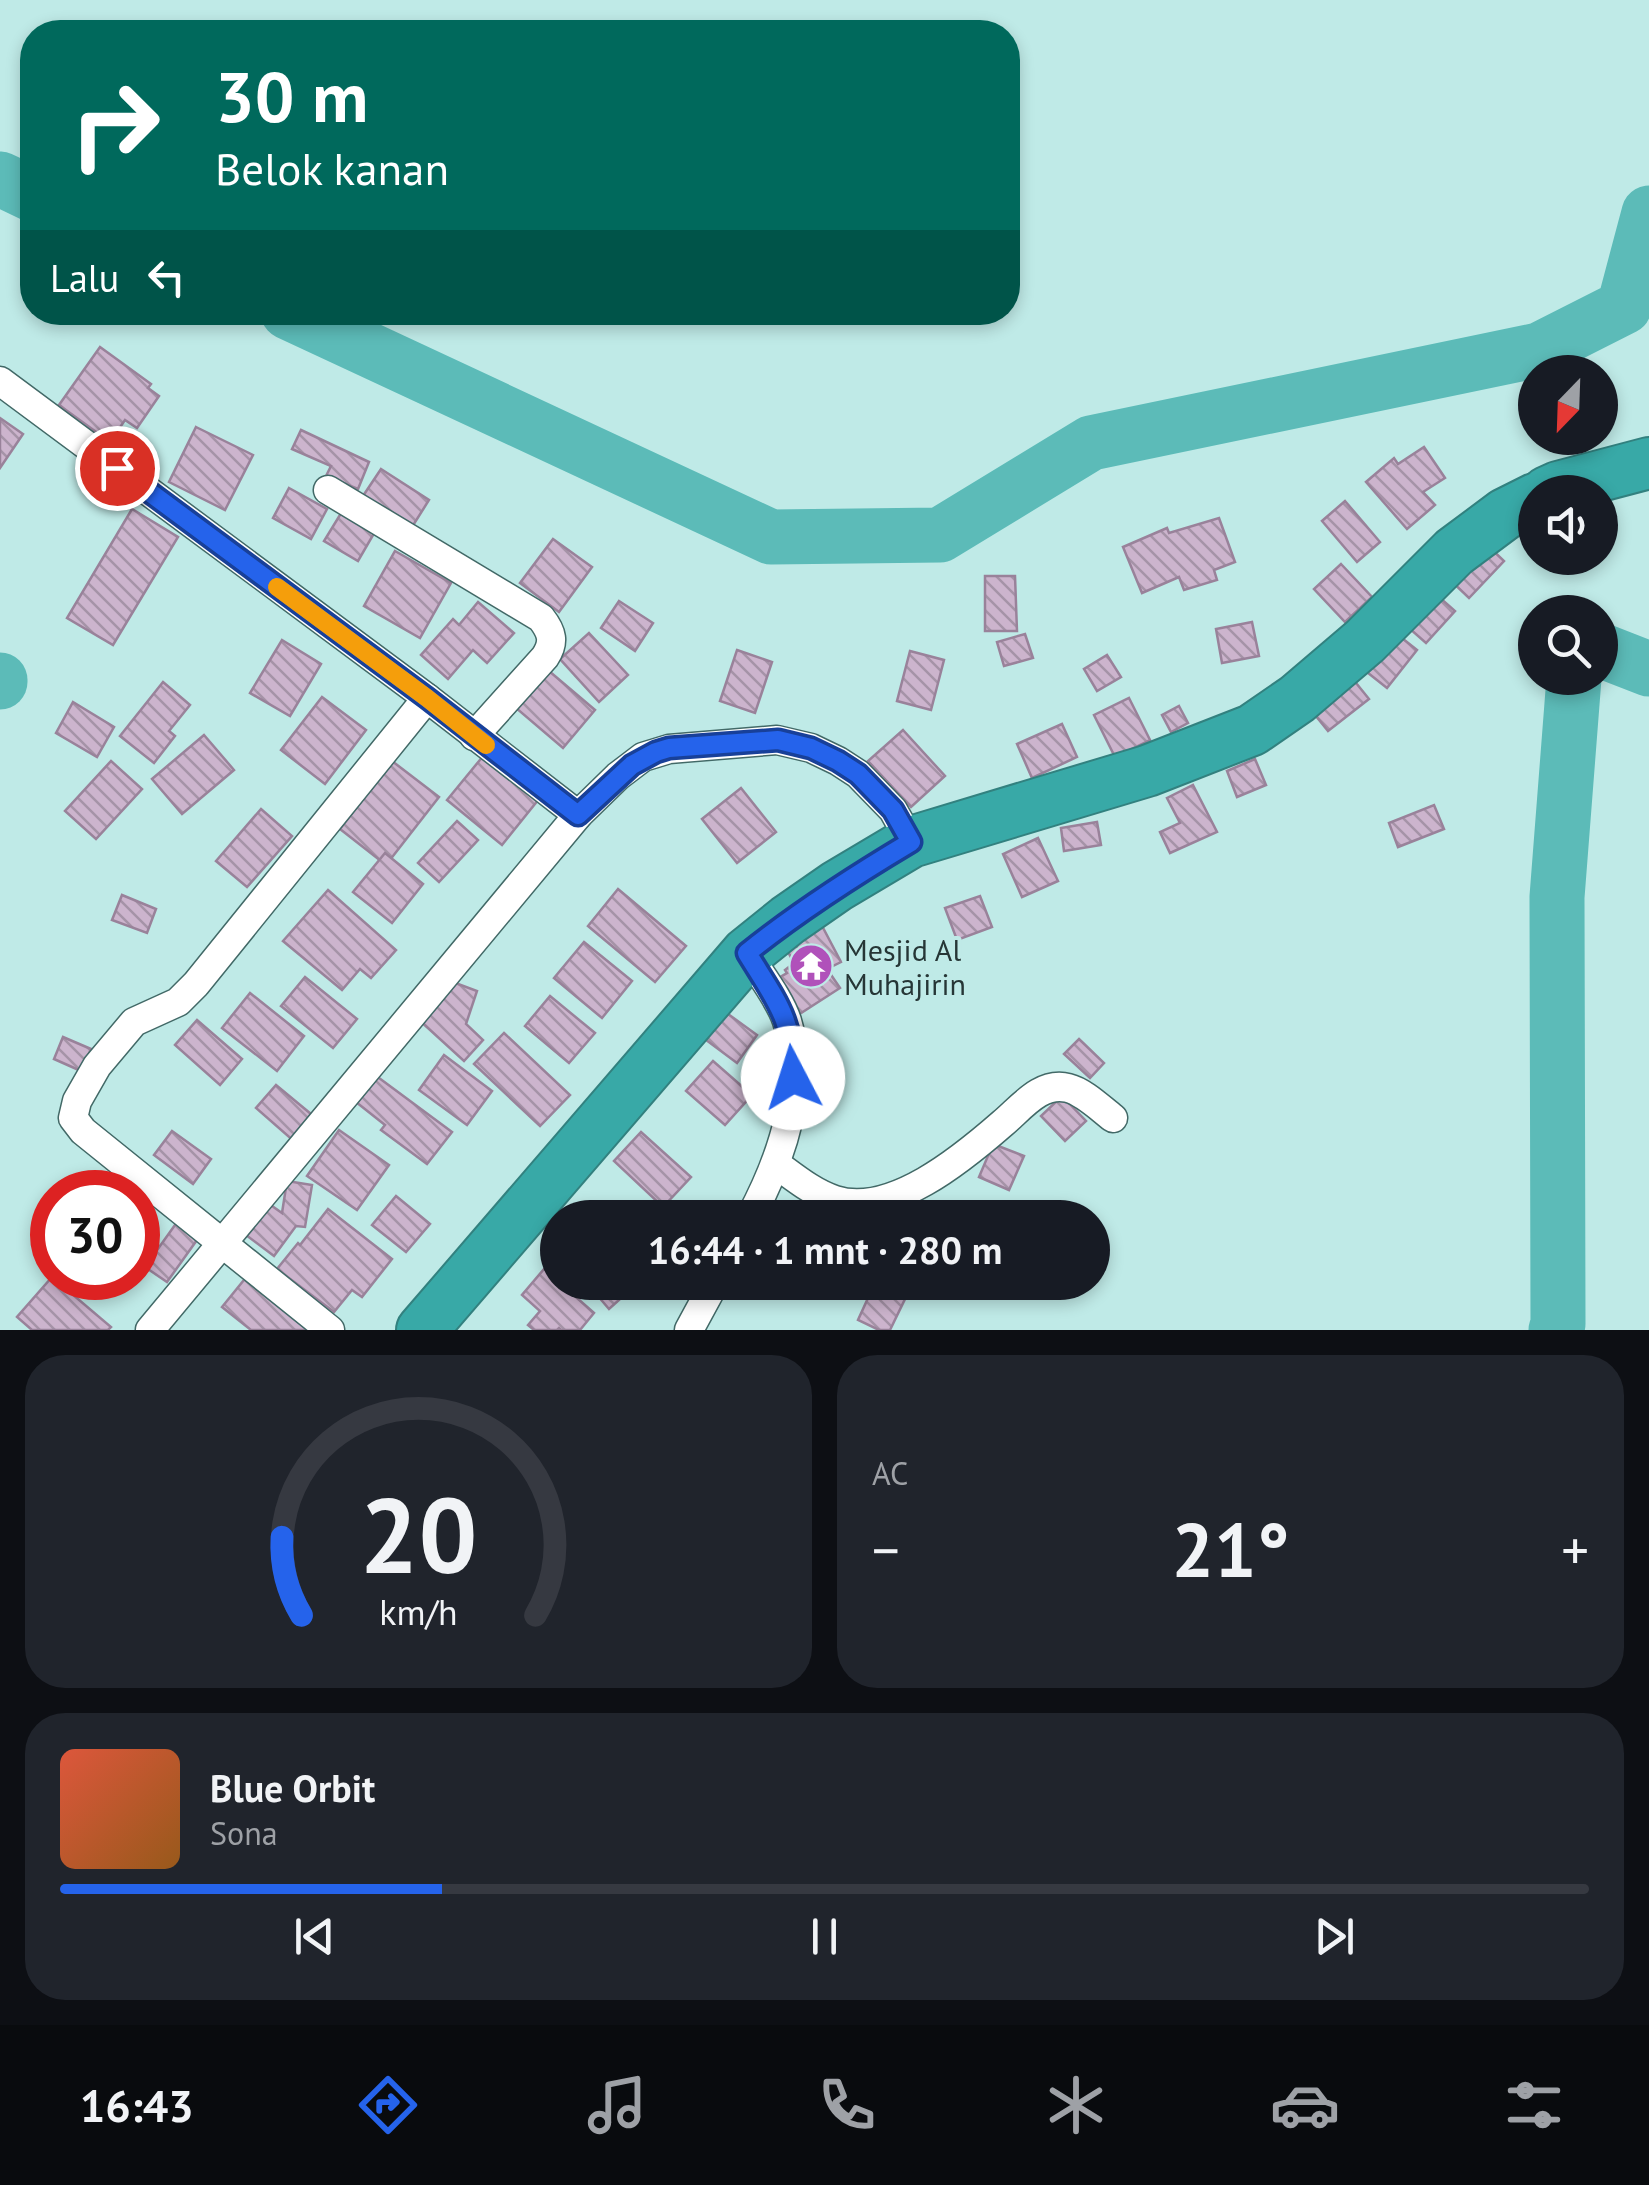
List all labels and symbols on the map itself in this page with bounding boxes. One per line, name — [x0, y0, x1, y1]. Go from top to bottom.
north arrow — [1518, 355, 1618, 455]
pin — [75, 426, 160, 511]
place label: Mesjid Al Muhajirin — [844, 930, 966, 1003]
temple icon: Mesjid Al Muhajirin — [788, 943, 834, 989]
position arrow — [741, 1026, 845, 1130]
speed limit sign: 30 — [30, 1170, 160, 1300]

